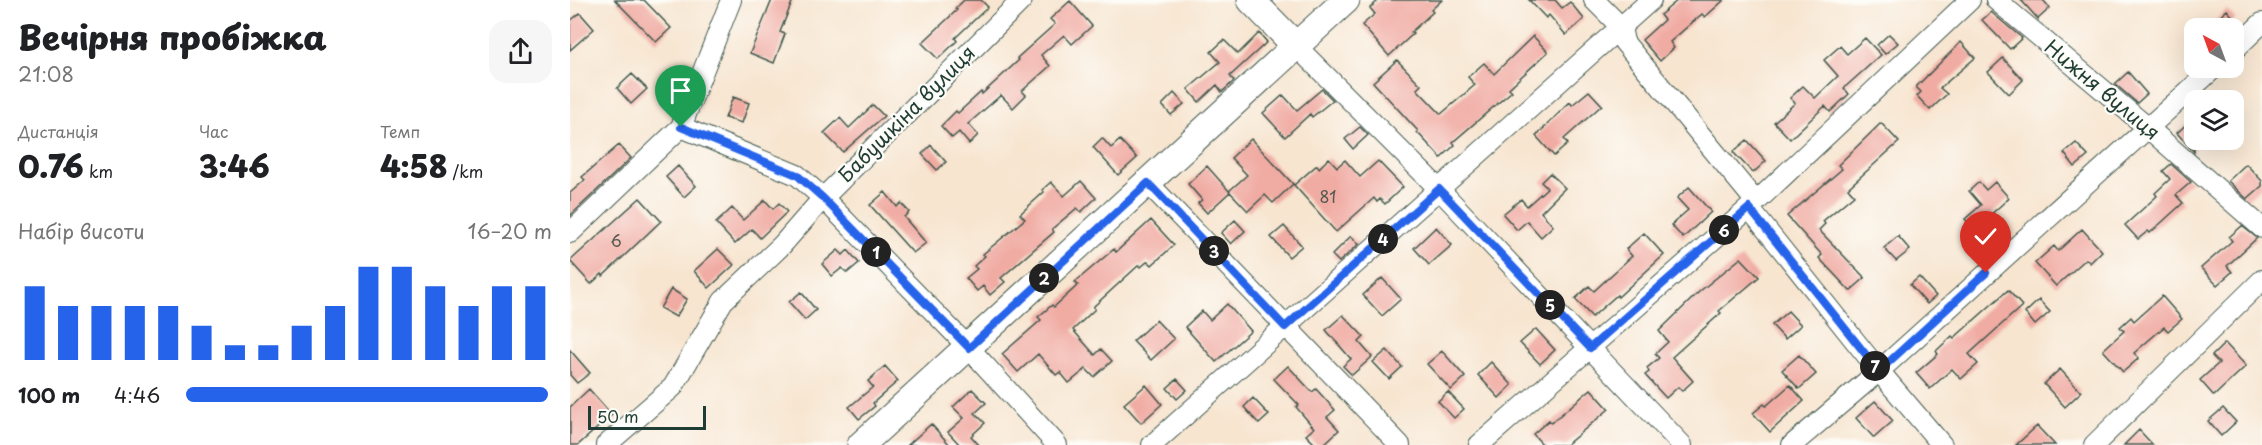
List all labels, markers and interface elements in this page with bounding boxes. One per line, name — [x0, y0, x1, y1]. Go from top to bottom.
text: Вечірня пробіжка — [18, 11, 327, 61]
north arrow — [2184, 18, 2244, 78]
map controls — [2184, 18, 2244, 150]
button: share — [489, 20, 552, 83]
street label: Нижня вулиця — [2038, 32, 2167, 147]
street label: Бабушкіна вулиця — [831, 38, 982, 189]
text: 21:08 — [18, 59, 74, 89]
pin — [655, 65, 706, 127]
icon: arrive — [664, 74, 697, 107]
button: layers — [2184, 90, 2244, 150]
text: Дистанція — [18, 119, 99, 143]
text: Час — [199, 119, 228, 143]
text: Темп — [380, 119, 420, 143]
text: 0.76 — [18, 143, 84, 188]
text: 3:46 — [199, 143, 270, 188]
text: 4:58 — [380, 143, 447, 188]
text: km — [84, 159, 113, 183]
text: /km — [447, 159, 483, 183]
house number: 81 — [1319, 184, 1337, 208]
pin — [1960, 211, 2011, 273]
pin: 6 — [1709, 215, 1739, 245]
text: Набір висоти — [18, 216, 145, 246]
text: 16–20 m — [467, 216, 552, 246]
text: 6 — [1718, 218, 1730, 242]
icon: check — [1969, 220, 2002, 253]
pin: 4 — [1368, 224, 1398, 254]
text: 4 — [1378, 227, 1388, 251]
house number: 6 — [610, 228, 622, 252]
pin: 3 — [1199, 236, 1229, 266]
pin: 1 — [861, 237, 891, 267]
text: 3 — [1209, 239, 1219, 263]
text: 1 — [872, 240, 880, 264]
pin: 2 — [1029, 263, 1059, 293]
text: 2 — [1038, 266, 1050, 290]
pin: 5 — [1535, 290, 1565, 320]
text: 5 — [1545, 293, 1555, 317]
pin: 7 — [1860, 351, 1890, 381]
text: 7 — [1870, 354, 1880, 378]
text: 100 m — [18, 380, 80, 410]
text: 4:46 — [114, 380, 160, 410]
scale bar — [588, 403, 706, 430]
text: 50 m — [597, 404, 638, 428]

